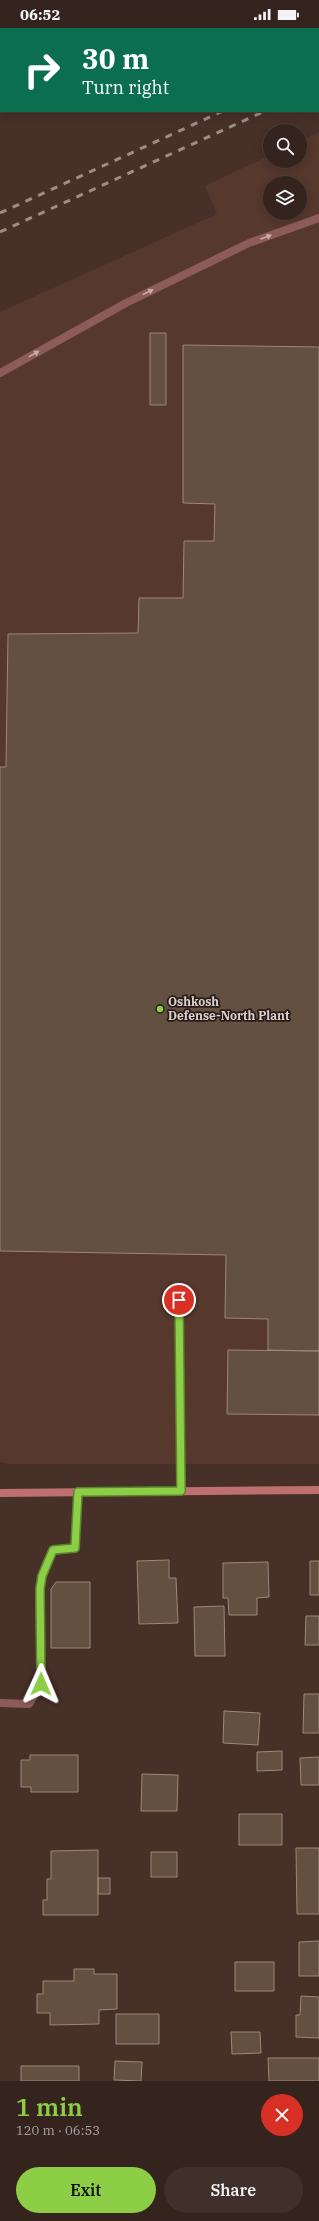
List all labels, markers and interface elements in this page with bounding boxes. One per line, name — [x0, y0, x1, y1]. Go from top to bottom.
text: 06:52 — [20, 5, 61, 24]
text: 30 m — [82, 40, 149, 77]
icon: right — [16, 44, 68, 96]
text: Turn right — [82, 76, 169, 99]
map controls — [263, 124, 307, 220]
button: search — [263, 124, 307, 168]
button: layers — [263, 176, 307, 220]
one-way arrow — [260, 233, 272, 239]
one-way arrow — [142, 289, 154, 295]
one-way arrow — [28, 350, 40, 357]
place label: Oshkosh Defense-North Plant — [168, 994, 290, 1023]
marker: Oshkosh Defense-North Plant — [155, 1004, 165, 1014]
pin — [162, 1283, 196, 1317]
icon: arrive — [168, 1289, 190, 1311]
position arrow — [20, 1663, 62, 1705]
text: 1 min — [16, 2091, 83, 2123]
button: close — [261, 2094, 303, 2136]
text: 120 m · 06:53 — [16, 2122, 100, 2139]
button: Exit — [16, 2167, 156, 2213]
button: Share — [164, 2167, 303, 2213]

